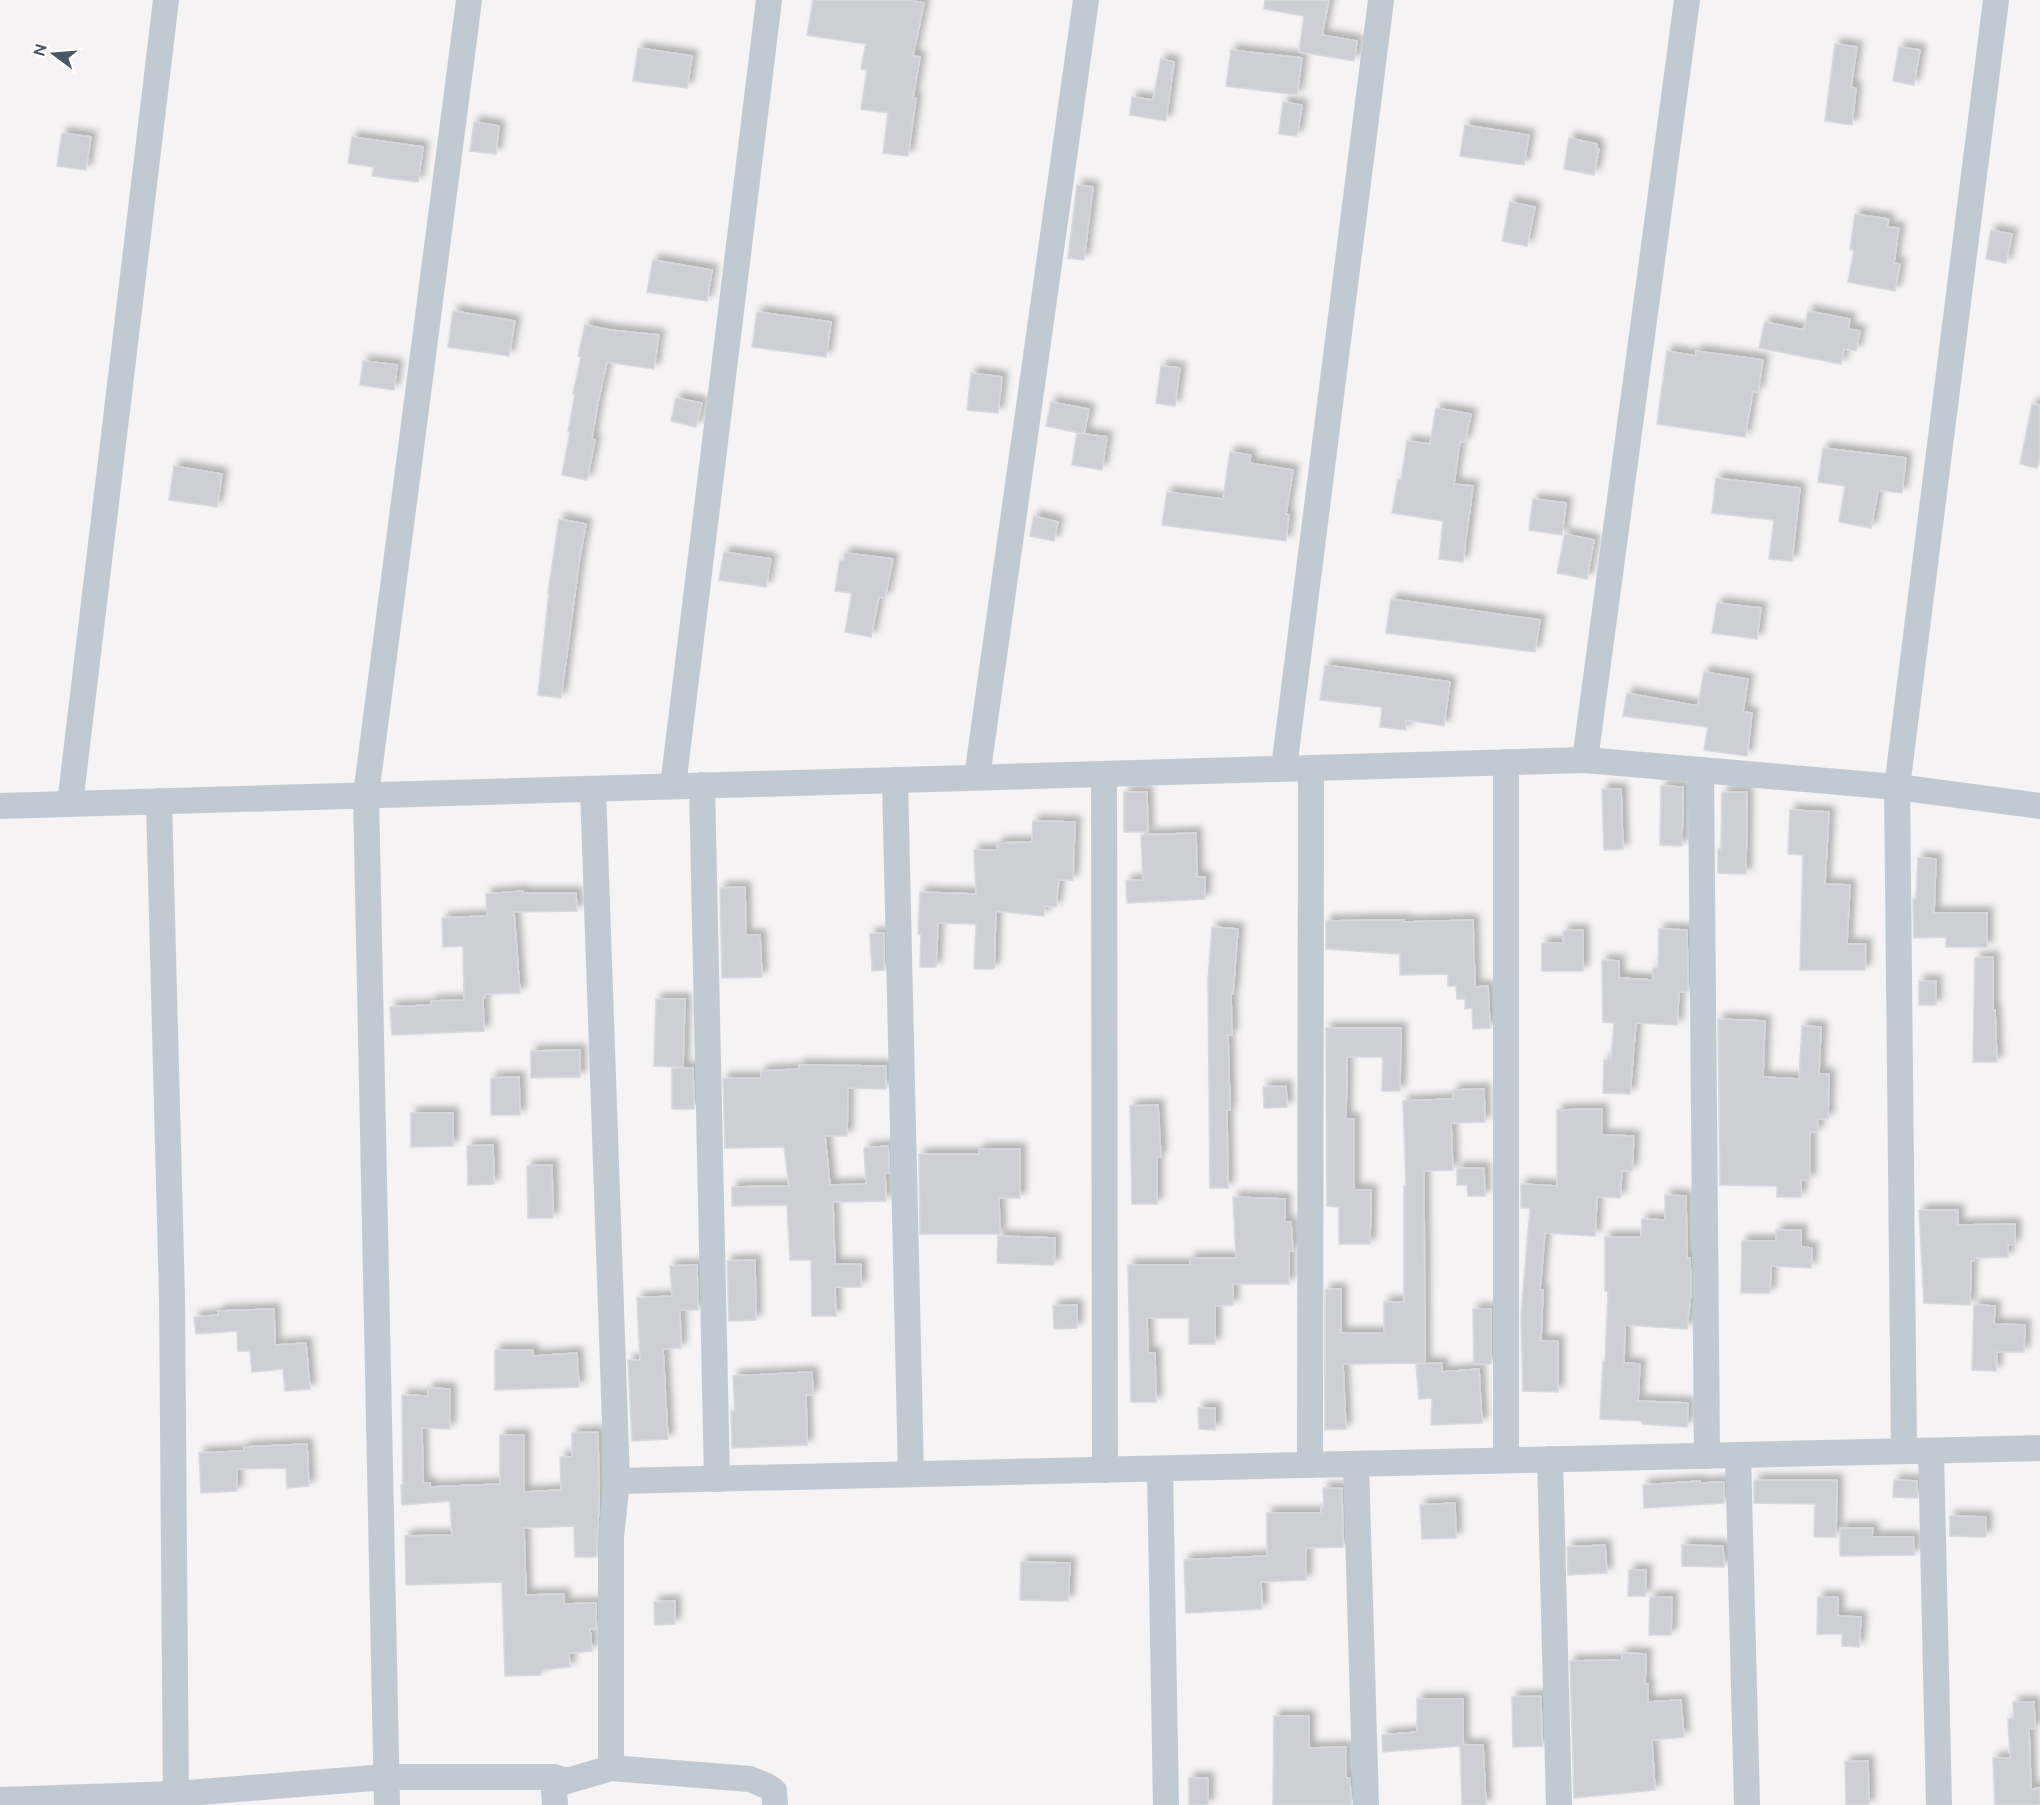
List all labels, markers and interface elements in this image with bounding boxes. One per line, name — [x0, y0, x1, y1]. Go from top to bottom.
north arrow — [24, 24, 84, 84]
text: N — [29, 42, 50, 58]

